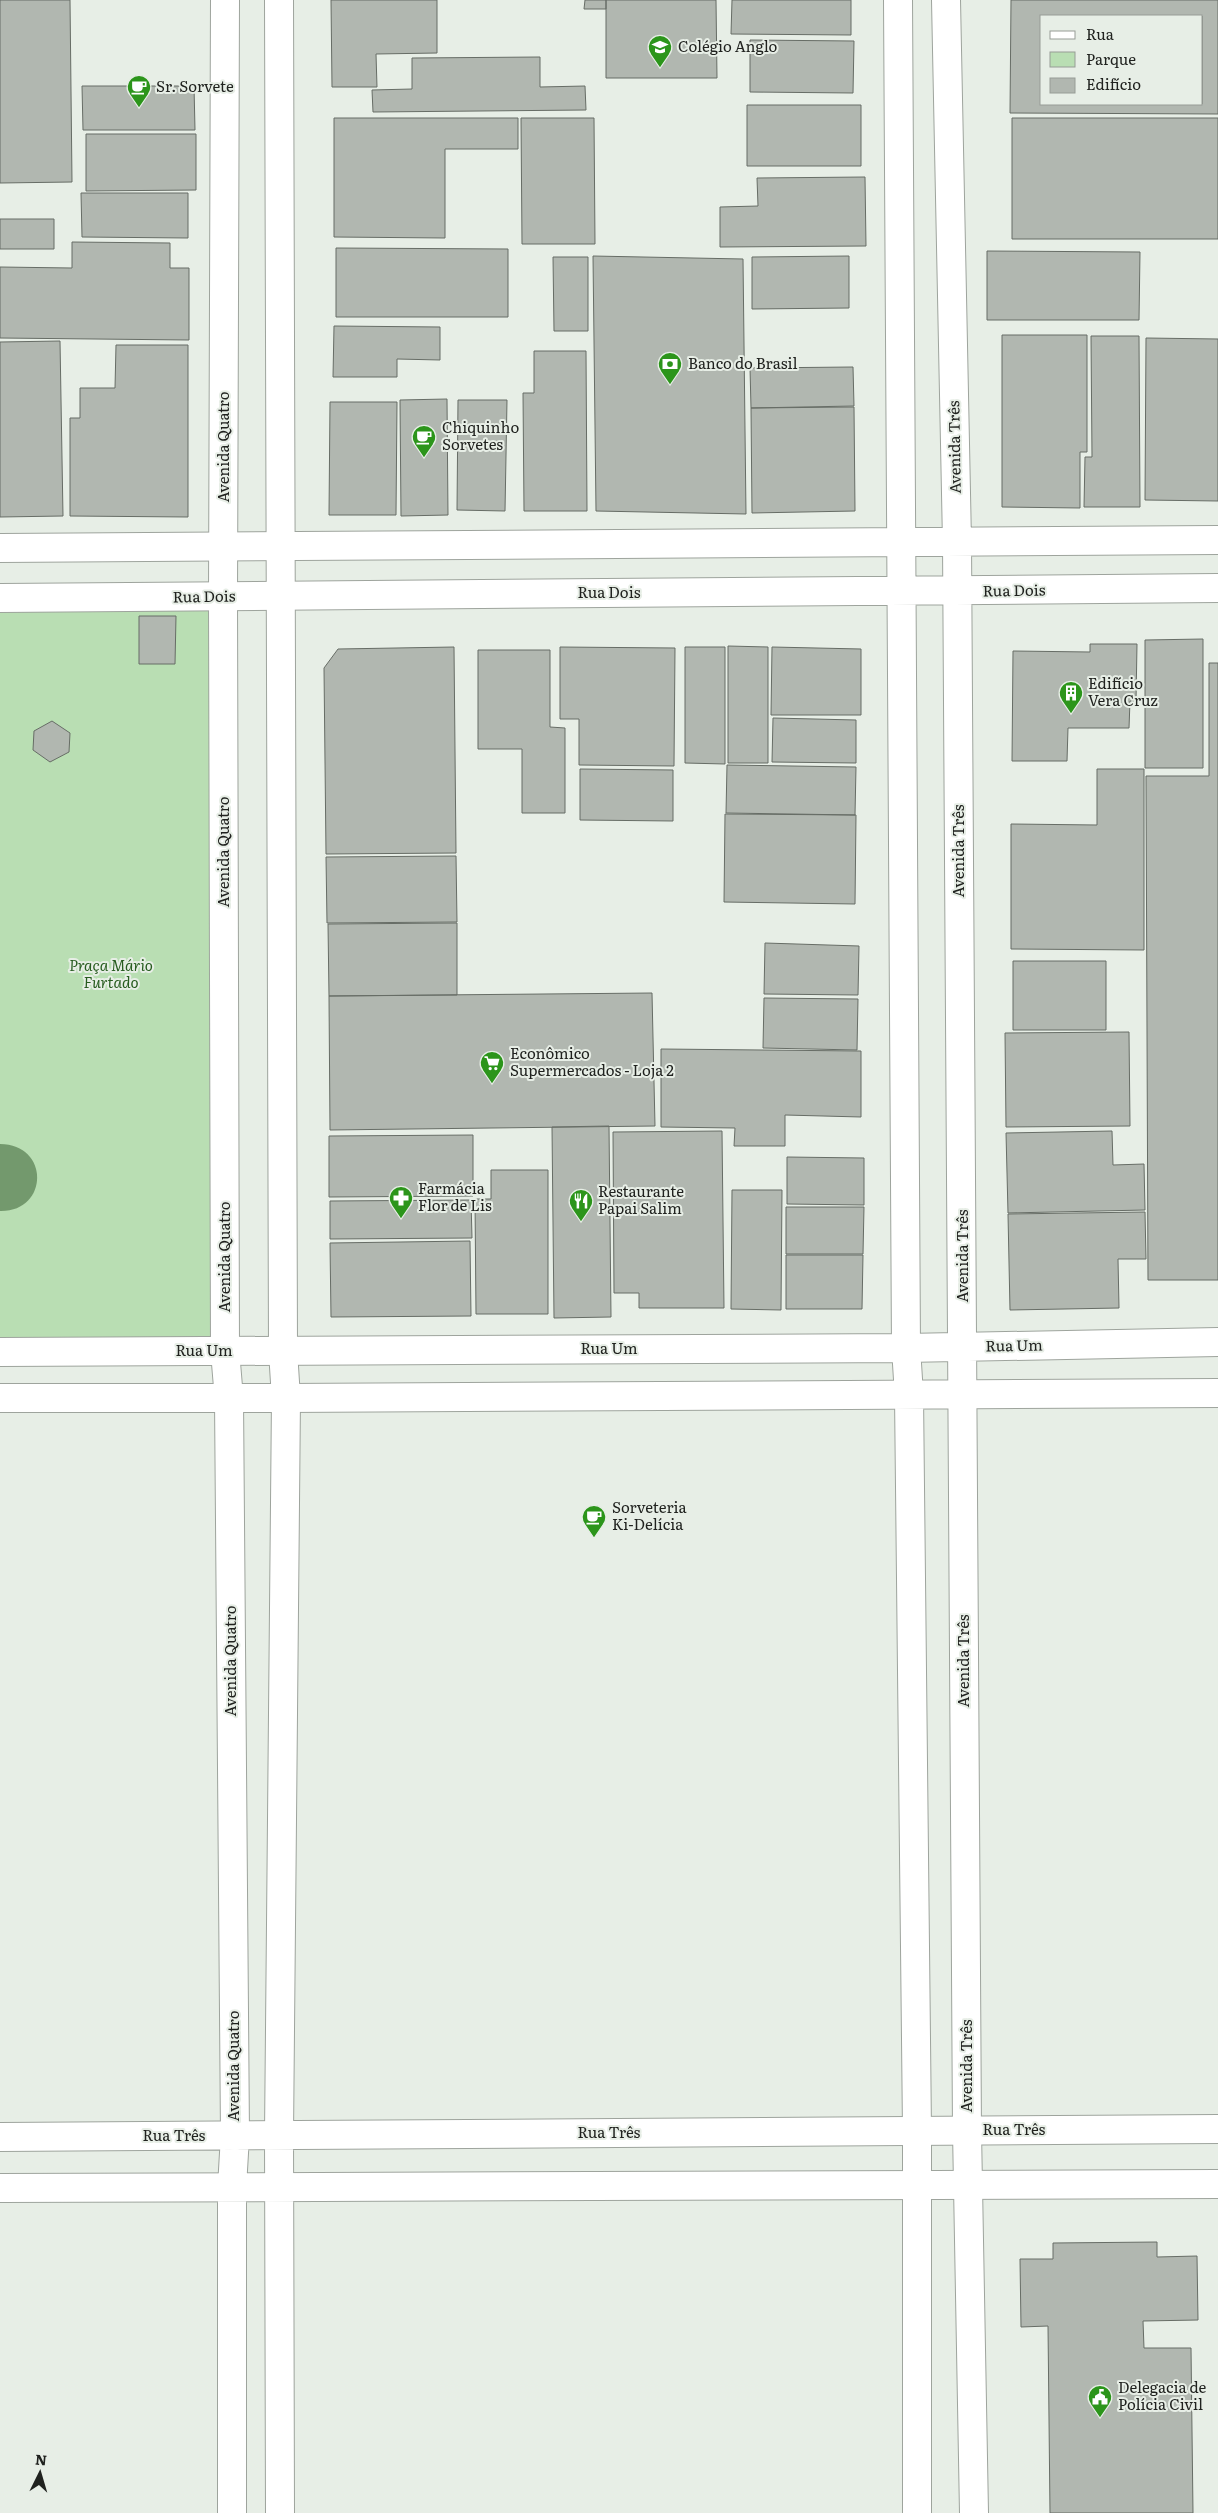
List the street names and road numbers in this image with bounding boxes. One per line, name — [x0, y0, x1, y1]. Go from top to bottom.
street label: Avenida Quatro — [211, 391, 234, 503]
street label: Avenida Três — [941, 400, 966, 494]
street label: Rua Dois — [982, 577, 1046, 602]
street label: Rua Dois — [578, 580, 641, 603]
street label: Rua Dois — [172, 583, 236, 608]
street label: Avenida Quatro — [211, 796, 234, 908]
street label: Avenida Três — [946, 804, 969, 898]
street label: Avenida Quatro — [212, 1201, 235, 1313]
street label: Avenida Três — [950, 1209, 973, 1303]
street label: Rua Um — [985, 1332, 1043, 1356]
street label: Rua Um — [580, 1336, 638, 1359]
street label: Rua Um — [175, 1338, 233, 1361]
street label: Avenida Quatro — [218, 1605, 241, 1717]
street label: Avenida Três — [951, 1614, 974, 1708]
street label: Avenida Quatro — [221, 2010, 244, 2122]
street label: Avenida Três — [954, 2019, 977, 2113]
street label: Rua Três — [983, 2117, 1046, 2140]
street label: Rua Três — [578, 2120, 641, 2143]
street label: Rua Três — [143, 2123, 206, 2146]

